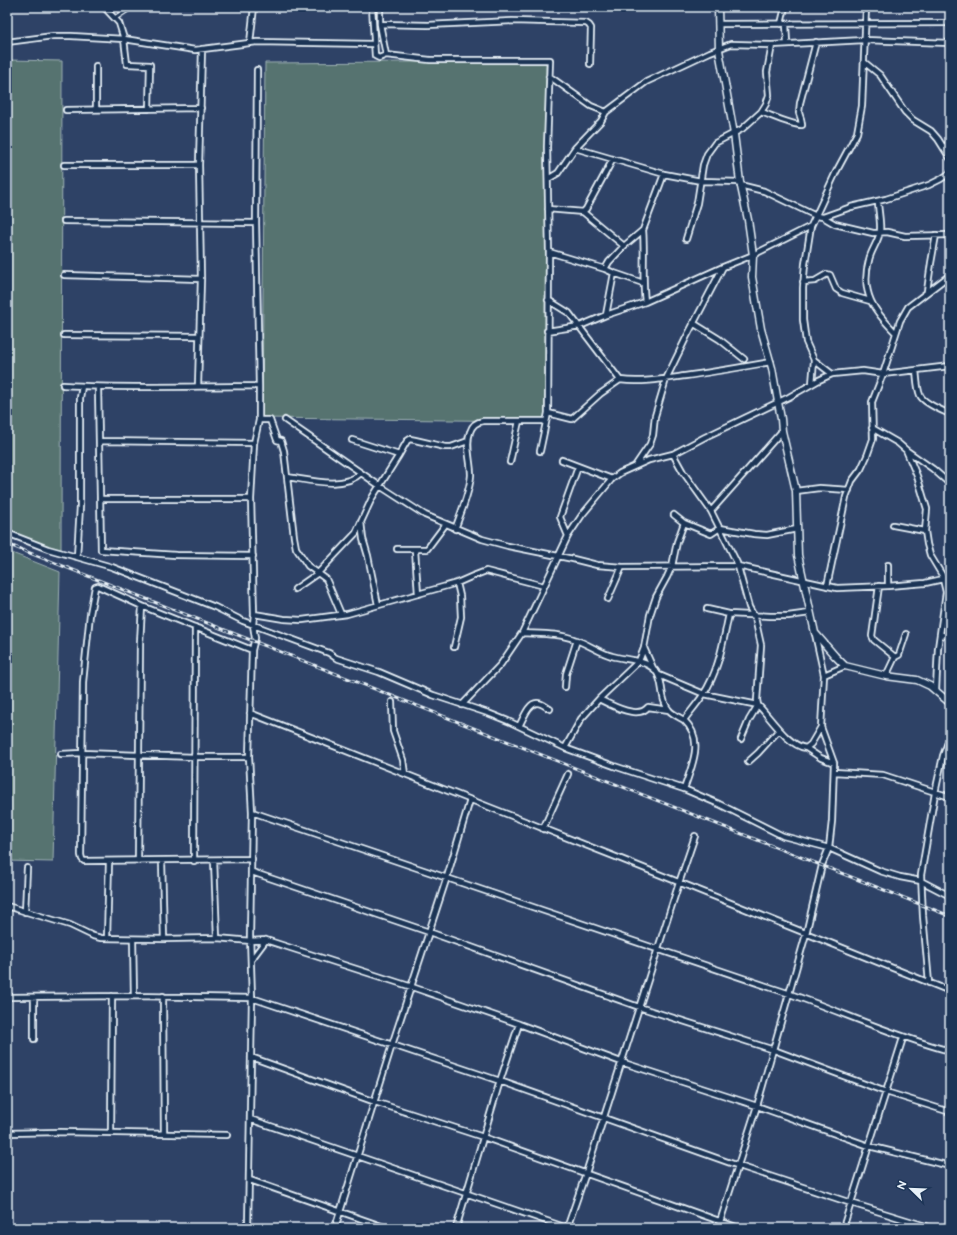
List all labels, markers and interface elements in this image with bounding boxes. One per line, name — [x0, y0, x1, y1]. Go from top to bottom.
north arrow — [891, 1169, 931, 1209]
text: N — [895, 1179, 910, 1192]

